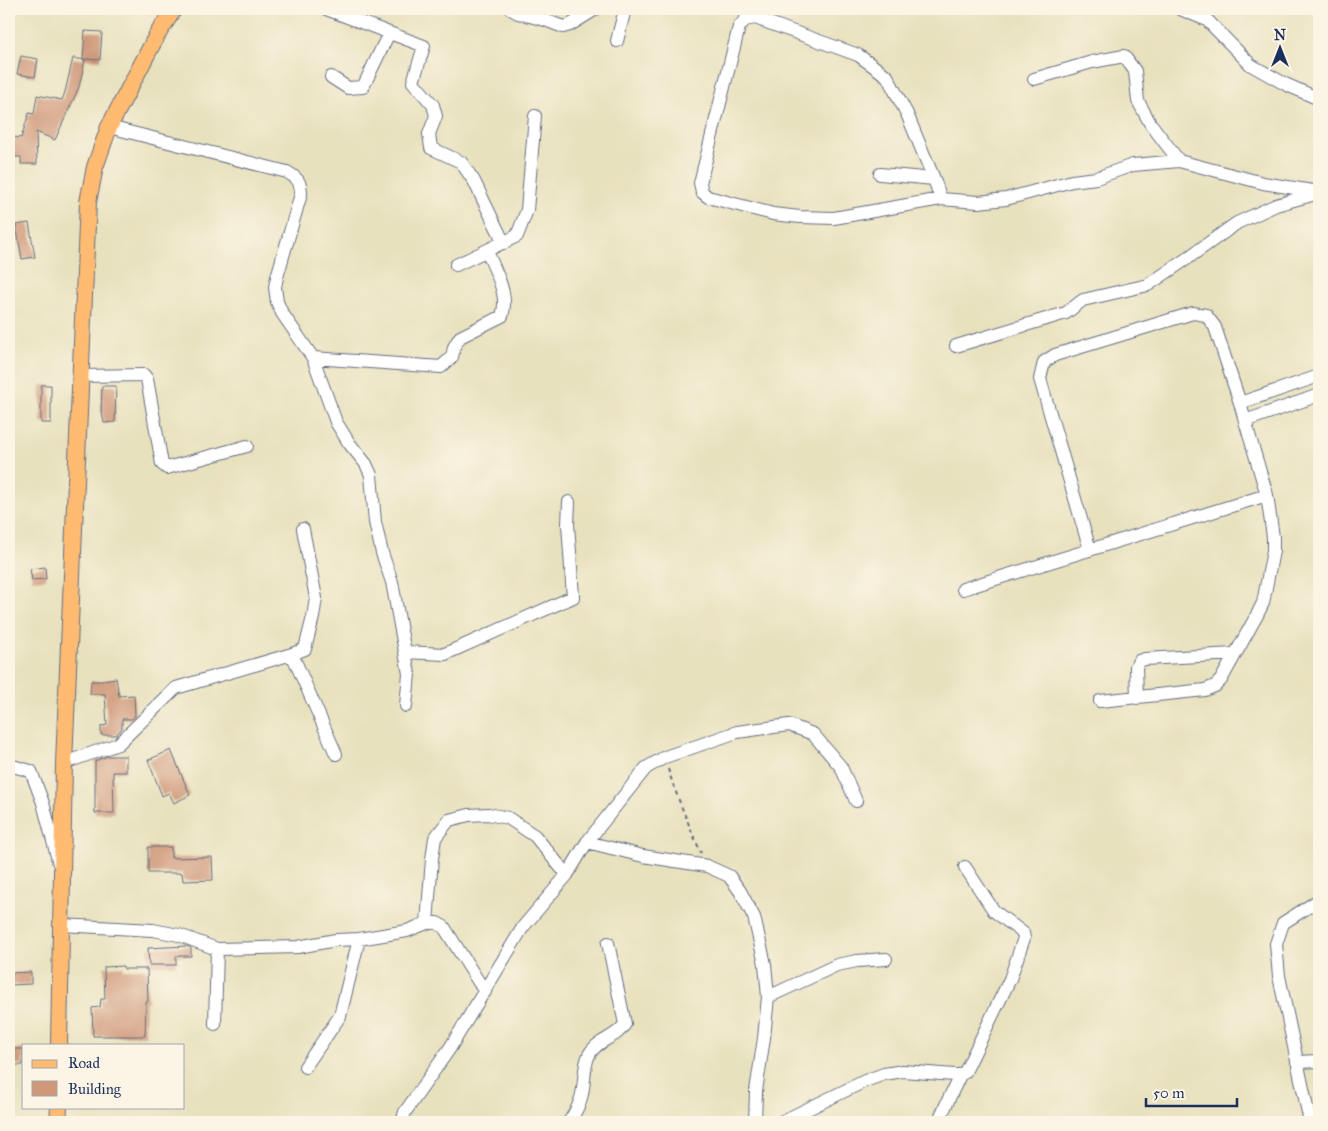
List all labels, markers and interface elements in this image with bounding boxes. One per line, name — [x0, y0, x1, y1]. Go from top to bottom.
north arrow — [1256, 22, 1306, 72]
text: N — [1274, 27, 1286, 44]
legend — [22, 1044, 185, 1108]
text: Road — [68, 1054, 100, 1072]
scale bar — [1146, 1076, 1237, 1108]
text: Building — [68, 1080, 122, 1098]
text: 50 m — [1153, 1084, 1185, 1102]

